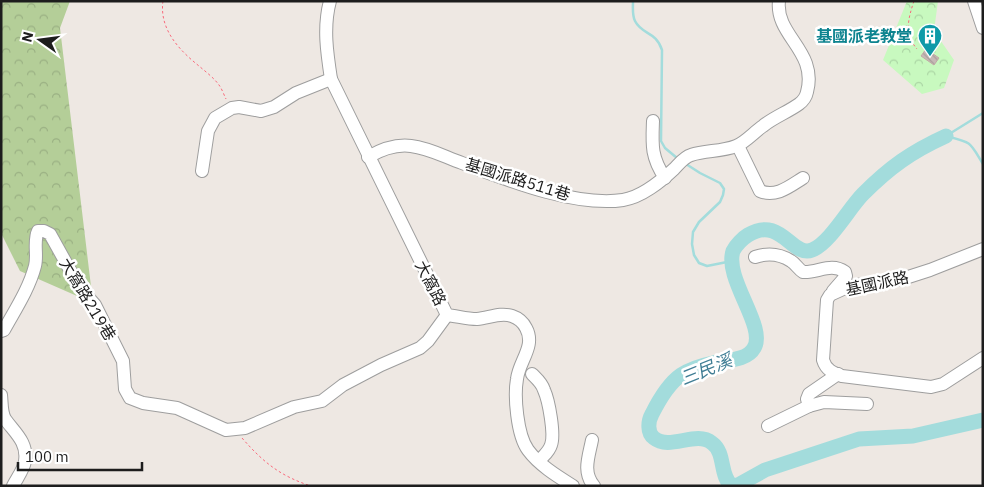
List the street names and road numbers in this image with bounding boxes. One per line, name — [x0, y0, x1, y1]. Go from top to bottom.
street label: 基國派路511巷 — [463, 154, 573, 204]
street label: 大窩路219巷 — [56, 254, 120, 344]
street label: 大窩路 — [411, 257, 451, 309]
street label: 基國派路 — [844, 267, 910, 299]

